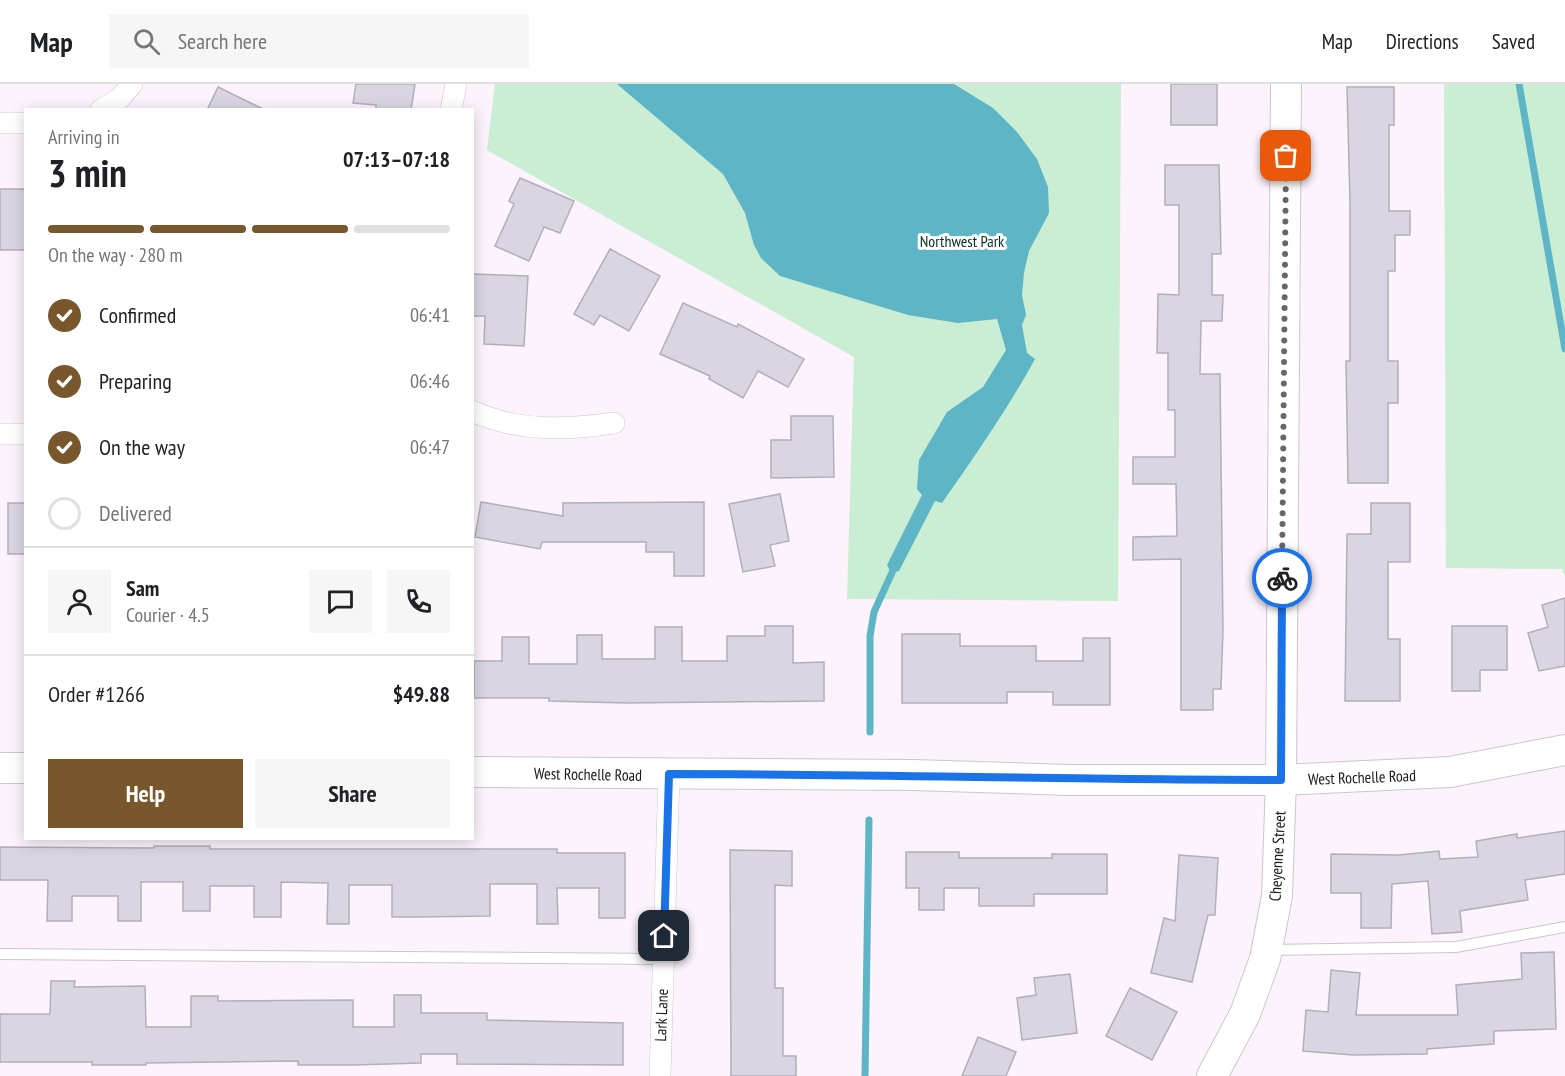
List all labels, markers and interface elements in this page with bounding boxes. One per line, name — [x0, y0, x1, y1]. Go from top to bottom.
search box — [109, 14, 529, 68]
text: Map — [30, 23, 73, 60]
icon: search — [130, 25, 163, 58]
text: Search here — [178, 27, 267, 55]
text: Map — [1322, 28, 1353, 55]
text: Directions — [1386, 28, 1459, 55]
text: Saved — [1492, 28, 1535, 55]
text: Arriving in — [48, 124, 120, 150]
pin — [1260, 130, 1311, 181]
icon: bag — [1269, 139, 1302, 172]
text: 07:13–07:18 — [343, 145, 450, 173]
text: 3 min — [48, 147, 127, 198]
park label: Northwest Park — [920, 231, 1005, 251]
text: On the way · 280 m — [48, 242, 183, 268]
icon: check — [48, 299, 81, 332]
text: Confirmed — [99, 301, 176, 329]
text: 06:41 — [410, 302, 450, 328]
icon: check — [48, 365, 81, 398]
text: Preparing — [99, 367, 172, 395]
text: 06:46 — [410, 368, 450, 394]
icon: check — [48, 431, 81, 464]
text: On the way — [99, 433, 185, 461]
text: 06:47 — [410, 434, 450, 460]
text: Delivered — [99, 499, 172, 527]
courier — [1252, 548, 1312, 608]
icon: bike — [1266, 562, 1299, 595]
button: person — [48, 570, 111, 633]
button: chat — [309, 570, 372, 633]
button: phone — [387, 570, 450, 633]
text: Sam — [126, 574, 159, 602]
text: Courier · 4.5 — [126, 602, 210, 628]
text: Order #1266 — [48, 680, 145, 708]
text: $49.88 — [393, 680, 450, 708]
button: Help — [48, 759, 243, 828]
button: Share — [255, 759, 450, 828]
street label: West Rochelle Road — [534, 763, 642, 785]
street label: West Rochelle Road — [1308, 765, 1416, 789]
street label: Cheyenne Street — [1265, 810, 1289, 902]
pin — [638, 910, 689, 961]
icon: home — [647, 919, 680, 952]
street label: Lark Lane — [650, 988, 672, 1042]

